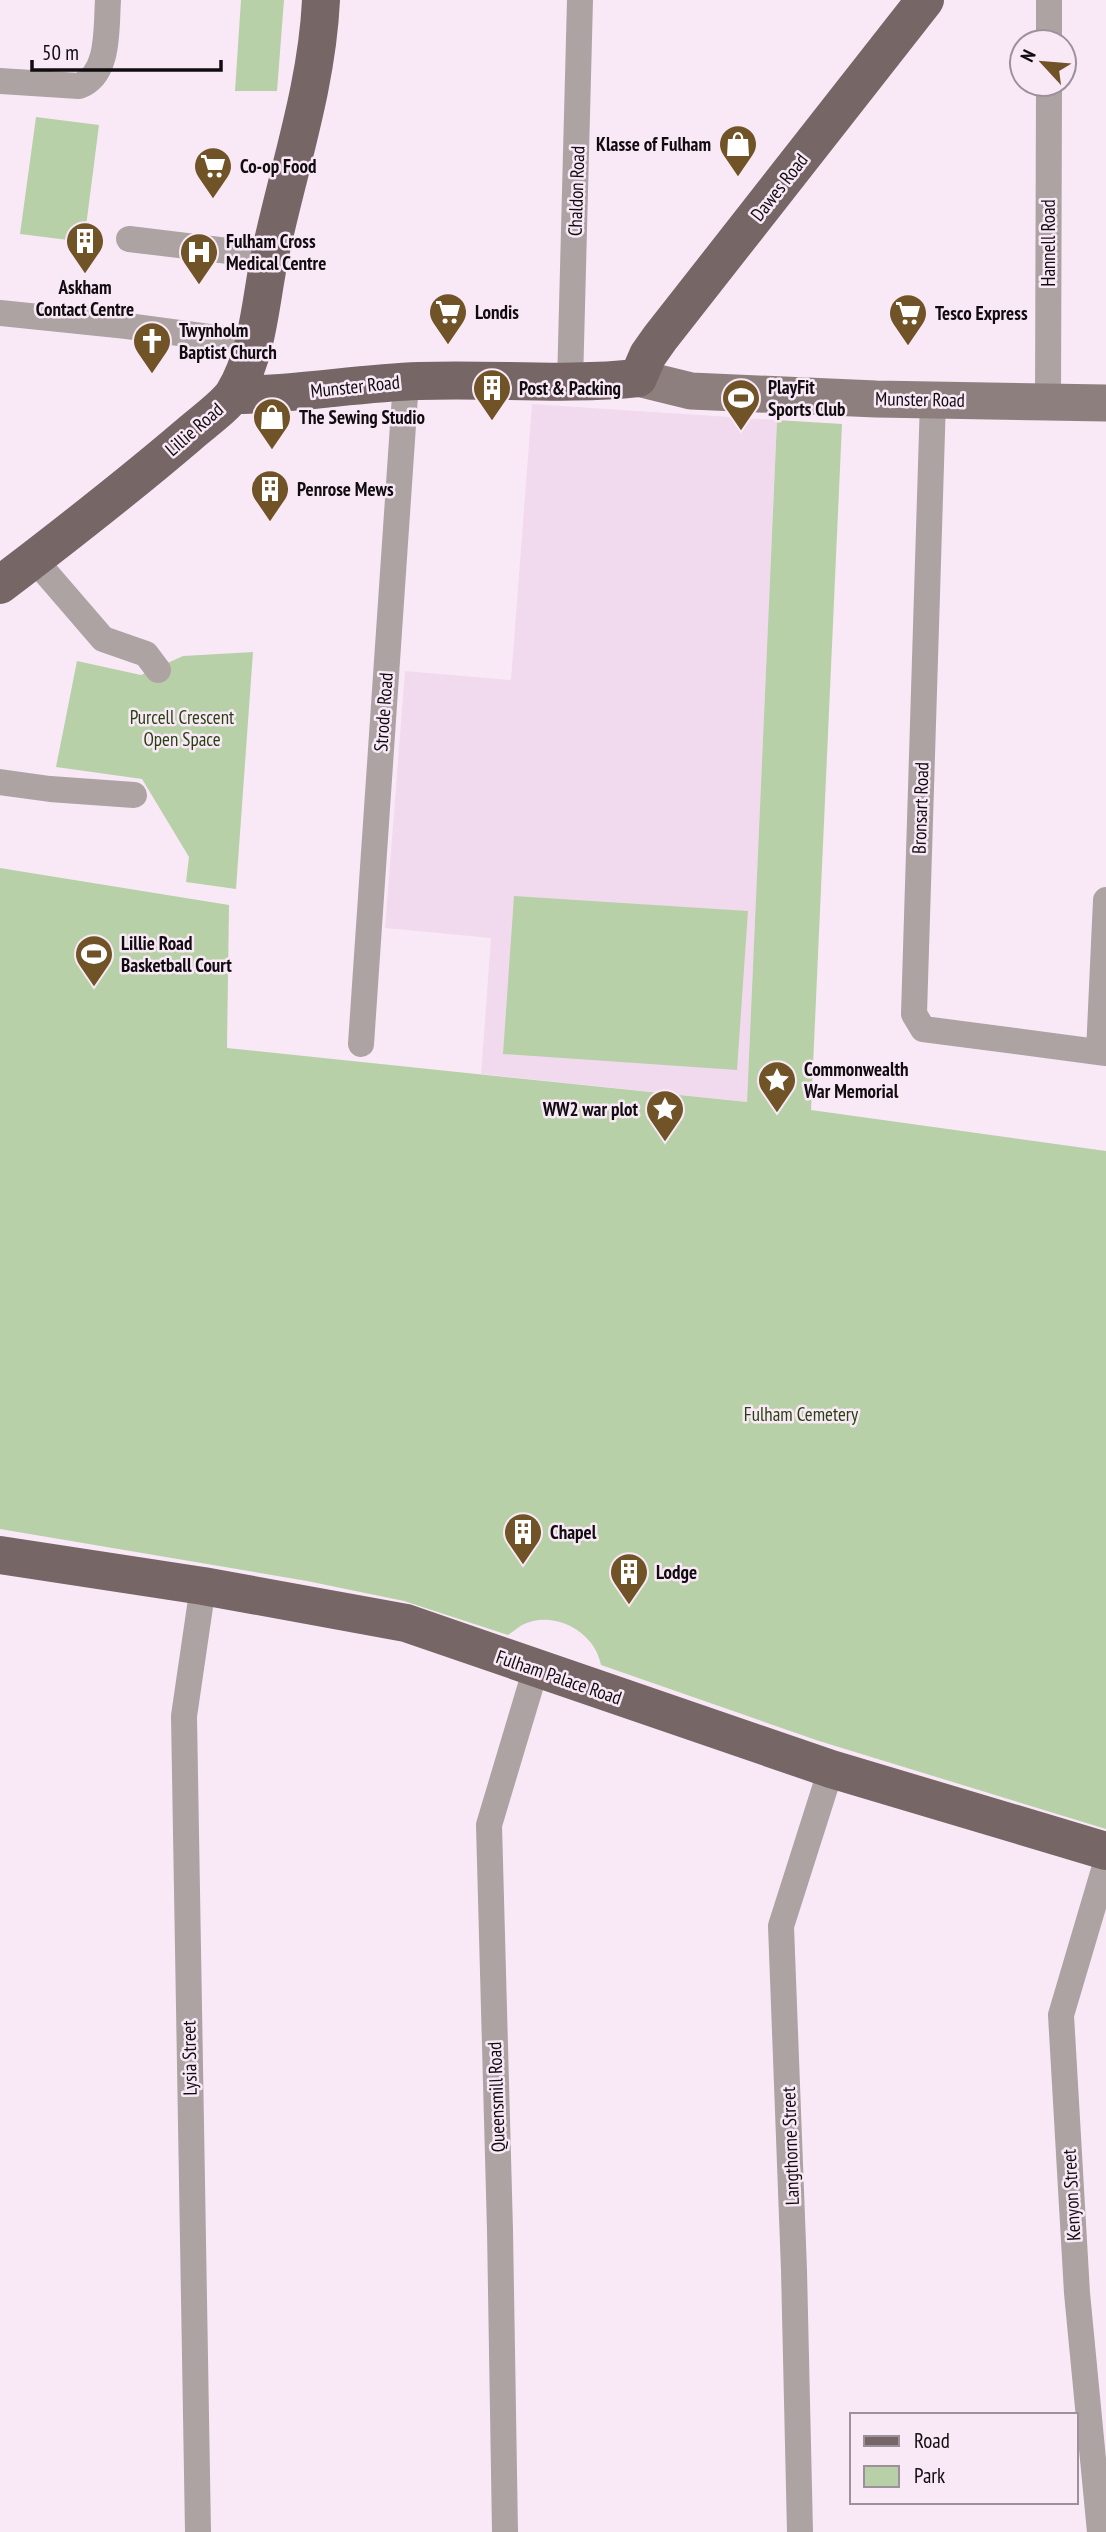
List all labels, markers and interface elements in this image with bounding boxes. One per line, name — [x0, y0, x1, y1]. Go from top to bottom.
scale bar — [32, 28, 220, 72]
north arrow — [1008, 28, 1078, 98]
text: 50 m — [42, 39, 79, 66]
text: N — [1015, 46, 1041, 65]
shop icon: Klasse of Fulham — [717, 123, 759, 178]
place label: Klasse of Fulham — [596, 132, 711, 156]
supermarket icon: Co-op Food — [192, 145, 234, 200]
street label: Chaldon Road — [562, 145, 590, 237]
street label: Dawes Road — [745, 148, 813, 226]
place label: Co-op Food — [240, 154, 316, 178]
street label: Hannell Road — [1036, 199, 1060, 287]
building icon: Askham Contact Centre — [64, 220, 106, 275]
place label: Fulham Cross Medical Centre — [226, 229, 326, 275]
hospital icon: Fulham Cross Medical Centre — [178, 231, 220, 286]
place label: Askham Contact Centre — [36, 275, 134, 321]
supermarket icon: Londis — [427, 291, 469, 346]
supermarket icon: Tesco Express — [887, 292, 929, 347]
place label: Londis — [475, 300, 519, 324]
place label: Tesco Express — [935, 301, 1028, 325]
place label: Twynholm Baptist Church — [179, 318, 277, 364]
church icon: Twynholm Baptist Church — [131, 320, 173, 375]
building icon: Post & Packing — [471, 367, 513, 422]
street label: Munster Road — [309, 369, 401, 403]
place label: PlayFit Sports Club — [768, 375, 845, 421]
place label: Post & Packing — [519, 376, 621, 400]
sports icon: PlayFit Sports Club — [720, 377, 762, 432]
street label: Munster Road — [875, 386, 965, 412]
shop icon: The Sewing Studio — [251, 396, 293, 451]
street label: Lillie Road — [160, 397, 228, 461]
place label: The Sewing Studio — [299, 405, 425, 429]
building icon: Penrose Mews — [249, 468, 291, 523]
place label: Penrose Mews — [297, 477, 394, 501]
street label: Strode Road — [368, 672, 398, 752]
park label: Purcell Crescent Open Space — [130, 705, 235, 751]
street label: Bronsart Road — [906, 762, 934, 854]
place label: Lillie Road Basketball Court — [121, 931, 232, 977]
sports icon: Lillie Road Basketball Court — [73, 933, 115, 988]
place label: Commonwealth War Memorial — [803, 1057, 909, 1103]
place icon: Commonwealth War Memorial — [756, 1059, 798, 1114]
place icon: WW2 war plot — [644, 1088, 686, 1143]
place label: WW2 war plot — [542, 1097, 638, 1121]
park label: Fulham Cemetery — [744, 1402, 859, 1426]
building icon: Chapel — [502, 1511, 544, 1566]
place label: Chapel — [550, 1520, 597, 1544]
building icon: Lodge — [608, 1551, 650, 1606]
place label: Lodge — [656, 1560, 697, 1584]
street label: Fulham Palace Road — [493, 1644, 625, 1710]
street label: Lysia Street — [176, 2019, 202, 2096]
street label: Queensmill Road — [482, 2041, 510, 2153]
street label: Langthorne Street — [776, 2086, 804, 2206]
street label: Kenyon Street — [1057, 2148, 1085, 2242]
legend — [850, 2413, 1078, 2504]
text: Road — [914, 2427, 950, 2454]
text: Park — [914, 2462, 945, 2489]

